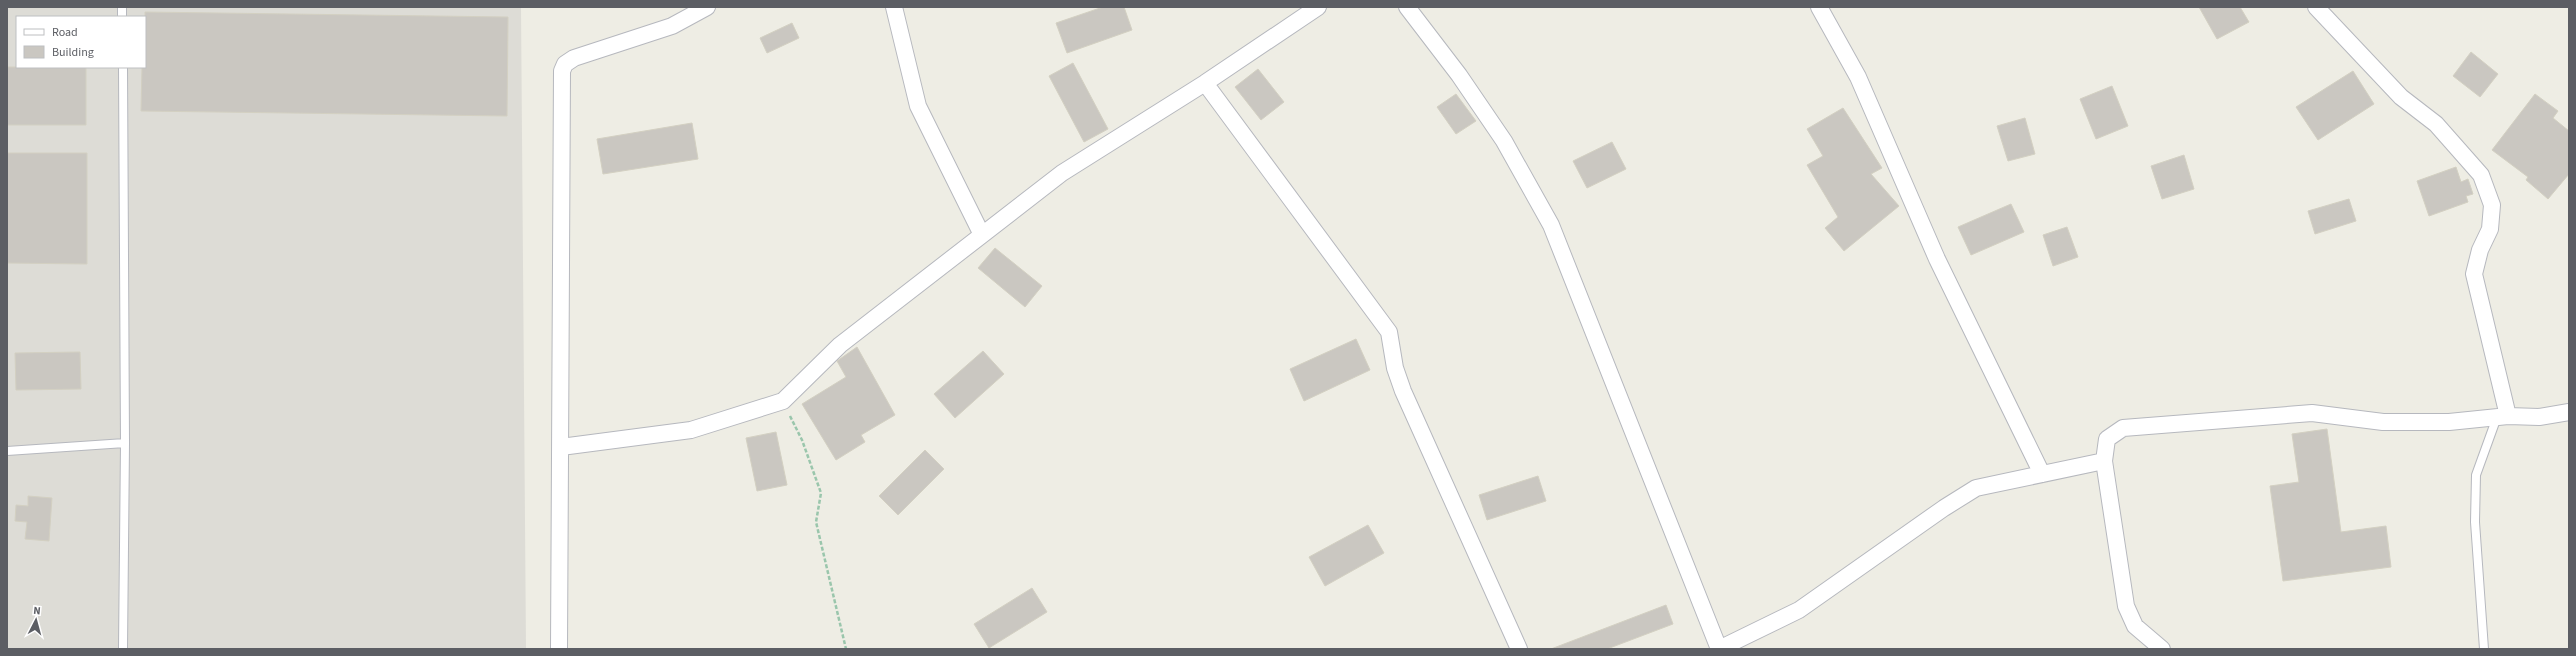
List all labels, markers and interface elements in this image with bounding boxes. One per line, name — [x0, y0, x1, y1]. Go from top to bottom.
legend — [16, 16, 146, 68]
text: Road — [52, 24, 78, 41]
text: Building — [52, 44, 94, 61]
north arrow — [16, 600, 56, 640]
text: N — [33, 603, 41, 618]

